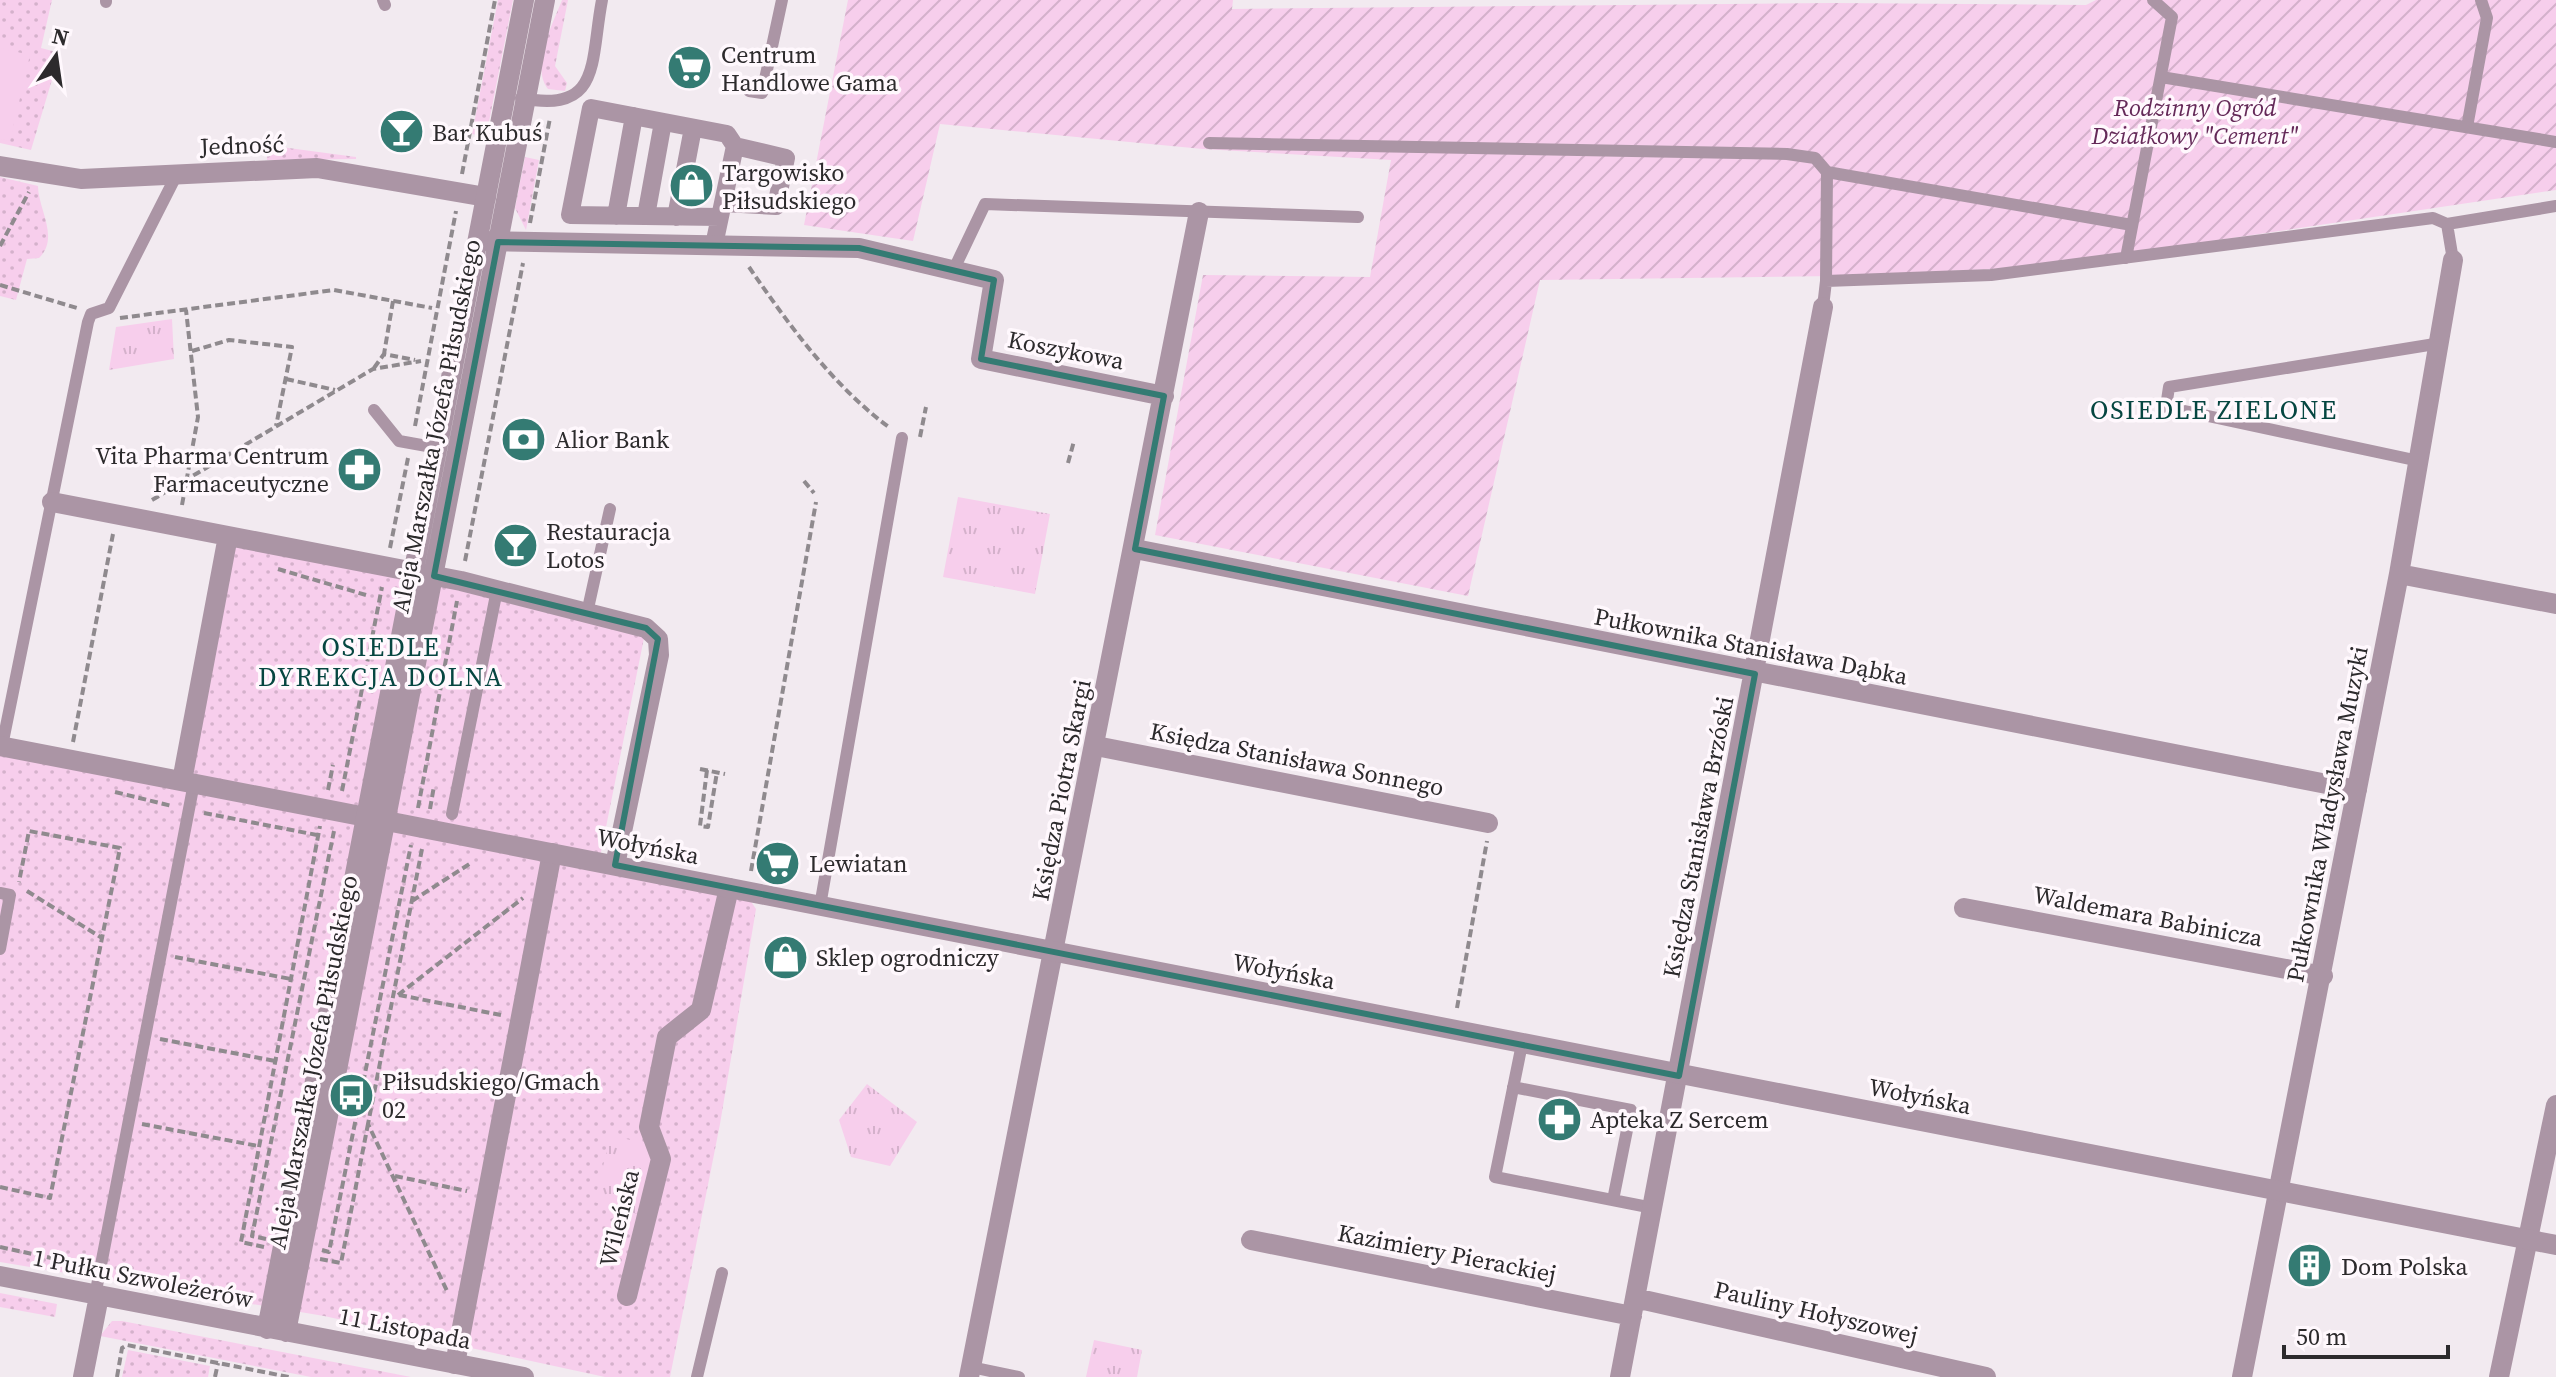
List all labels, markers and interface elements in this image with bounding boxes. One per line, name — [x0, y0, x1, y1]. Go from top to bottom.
north arrow — [16, 16, 96, 96]
text: N — [49, 20, 72, 53]
place label: Centrum Handlowe Gama — [721, 38, 899, 99]
supermarket icon: Centrum Handlowe Gama — [666, 44, 714, 92]
park label: Rodzinny Ogród Działkowy "Cement" — [2090, 91, 2299, 152]
bar icon: Bar Kubuś — [377, 108, 425, 156]
place label: Bar Kubuś — [432, 116, 542, 149]
street label: Jedność — [198, 127, 285, 163]
place label: Targowisko Piłsudskiego — [722, 156, 857, 217]
shop icon: Targowisko Piłsudskiego — [667, 162, 715, 210]
street label: Aleja Marszałka Józefa Piłsudskiego — [384, 236, 488, 616]
street label: Koszykowa — [1005, 323, 1128, 378]
district label: OSIEDLE ZIELONE — [2090, 392, 2338, 428]
bank icon: Alior Bank — [500, 415, 548, 463]
place label: Alior Bank — [555, 423, 670, 456]
place label: Vita Pharma Centrum Farmaceutyczne — [95, 439, 329, 500]
pharmacy icon: Vita Pharma Centrum Farmaceutyczne — [336, 445, 384, 493]
place label: Restauracja Lotos — [546, 515, 672, 576]
bar icon: Restauracja Lotos — [491, 521, 539, 569]
street label: Pułkownika Stanisława Dąbka — [1592, 599, 1911, 693]
district label: OSIEDLE DYREKCJA DOLNA — [258, 629, 504, 695]
street label: Pułkownika Władysława Muzyki — [2278, 643, 2376, 985]
street label: Księdza Piotra Skargi — [1023, 676, 1099, 904]
street label: Księdza Stanisława Brzóski — [1654, 693, 1742, 981]
street label: Księdza Stanisława Sonnego — [1147, 714, 1447, 804]
street label: Wołyńska — [594, 820, 703, 872]
supermarket icon: Lewiatan — [754, 839, 802, 887]
place label: Lewiatan — [809, 847, 907, 880]
street label: Aleja Marszałka Józefa Piłsudskiego — [261, 872, 365, 1252]
street label: Waldemara Babinicza — [2031, 878, 2266, 955]
shop icon: Sklep ogrodniczy — [761, 933, 809, 981]
place label: Sklep ogrodniczy — [816, 941, 1000, 974]
street label: Wołyńska — [1230, 945, 1339, 997]
place label: Piłsudskiego/Gmach 02 — [382, 1065, 600, 1126]
street label: Wołyńska — [1866, 1070, 1975, 1122]
bus stop icon: Piłsudskiego/Gmach 02 — [327, 1071, 375, 1119]
pharmacy icon: Apteka Z Sercem — [1535, 1095, 1583, 1143]
place label: Apteka Z Sercem — [1590, 1103, 1769, 1136]
street label: Wileńska — [591, 1165, 647, 1270]
street label: Kazimiery Pierackiej — [1335, 1216, 1559, 1290]
street label: 1 Pułku Szwoleżerów — [30, 1240, 257, 1316]
building icon: Dom Polska — [2286, 1242, 2334, 1290]
place label: Dom Polska — [2341, 1250, 2468, 1283]
street label: Pauliny Hołyszowej — [1711, 1273, 1921, 1351]
street label: 11 Listopada — [336, 1299, 475, 1357]
scale bar — [2284, 1309, 2448, 1359]
text: 50 m — [2296, 1320, 2347, 1353]

